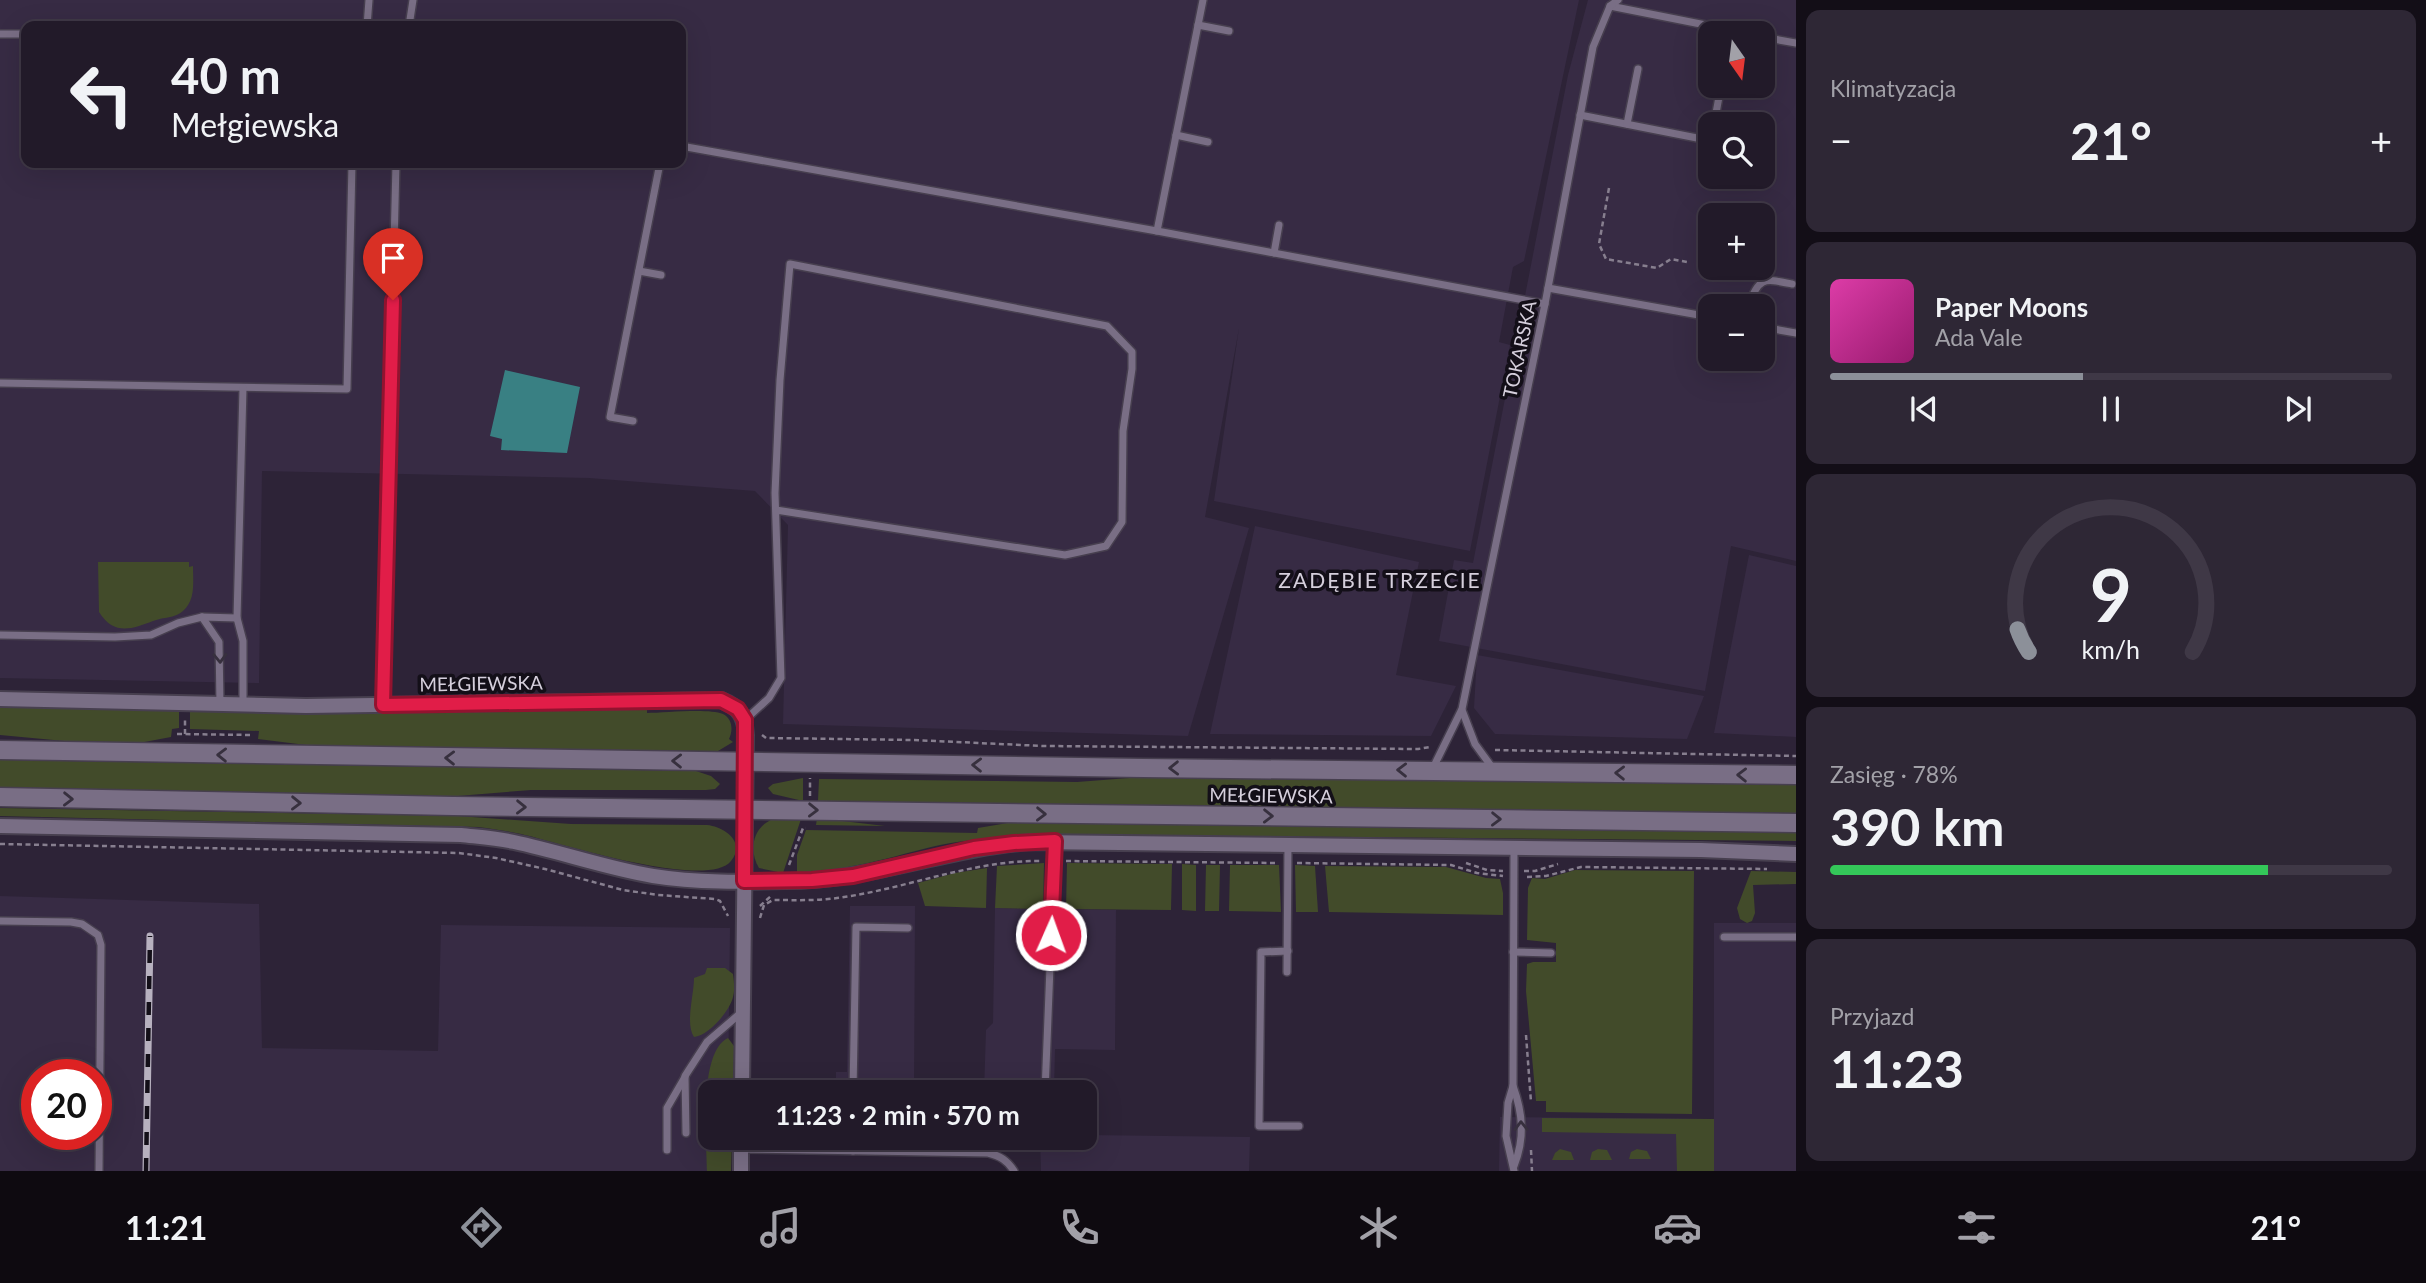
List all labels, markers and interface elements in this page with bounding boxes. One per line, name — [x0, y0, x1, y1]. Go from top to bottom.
north arrow — [1698, 21, 1774, 98]
map controls — [1698, 21, 1775, 371]
text: 40 m — [171, 46, 281, 104]
icon: left — [56, 49, 147, 140]
text: Klimatyzacja — [1830, 74, 1956, 102]
text: Mełgiewska — [171, 105, 339, 144]
text: 21° — [2070, 109, 2152, 171]
button: search — [1698, 112, 1775, 189]
text: − — [1830, 117, 1852, 163]
text: + — [2370, 117, 2392, 163]
button: + — [1698, 203, 1775, 280]
pin — [363, 228, 423, 300]
icon: arrive — [374, 239, 412, 277]
text: Paper Moons — [1935, 291, 2088, 323]
button: − — [1698, 294, 1775, 371]
street label: TOKARSKA — [1497, 298, 1541, 400]
text: Ada Vale — [1935, 323, 2023, 351]
icon: previous — [1905, 390, 1943, 428]
icon: pause — [2092, 390, 2130, 428]
icon: next — [2279, 390, 2317, 428]
text: 9 — [2090, 550, 2132, 638]
district label: ZADĘBIE TRZECIE — [1278, 567, 1482, 592]
text: km/h — [2082, 633, 2140, 663]
one-way arrow — [212, 652, 227, 663]
street label: MEŁGIEWSKA — [419, 670, 543, 696]
one-way arrow — [216, 747, 227, 762]
one-way arrow — [444, 750, 454, 766]
one-way arrow — [671, 753, 682, 769]
one-way arrow — [971, 757, 982, 773]
one-way arrow — [1169, 760, 1179, 776]
text: Zasięg · 78% — [1830, 760, 1958, 788]
one-way arrow — [1396, 763, 1407, 778]
one-way arrow — [1615, 765, 1626, 780]
one-way arrow — [1737, 767, 1748, 782]
street label: MEŁGIEWSKA — [1209, 782, 1333, 808]
one-way arrow — [63, 791, 74, 806]
one-way arrow — [291, 795, 301, 811]
text: 390 km — [1830, 795, 2004, 857]
one-way arrow — [517, 799, 527, 815]
one-way arrow — [808, 803, 819, 818]
one-way arrow — [1035, 806, 1046, 821]
one-way arrow — [1263, 809, 1274, 824]
one-way arrow — [1491, 811, 1501, 827]
position arrow — [1014, 898, 1088, 972]
text: Przyjazd — [1830, 1002, 1914, 1030]
text: 11:23 — [1830, 1037, 1964, 1099]
speed limit sign: 20 — [21, 1059, 112, 1150]
text: 11:23 · 2 min · 570 m — [775, 1099, 1020, 1131]
one-way arrow — [1513, 1120, 1529, 1130]
icon: directions — [457, 1203, 506, 1252]
icon: music — [756, 1203, 805, 1252]
icon: phone — [1055, 1203, 1104, 1252]
icon: climate — [1354, 1203, 1403, 1252]
icon: car — [1653, 1203, 1702, 1252]
icon: filters — [1952, 1203, 2001, 1252]
text: 11:21 — [125, 1208, 207, 1247]
text: 21° — [2251, 1208, 2301, 1247]

